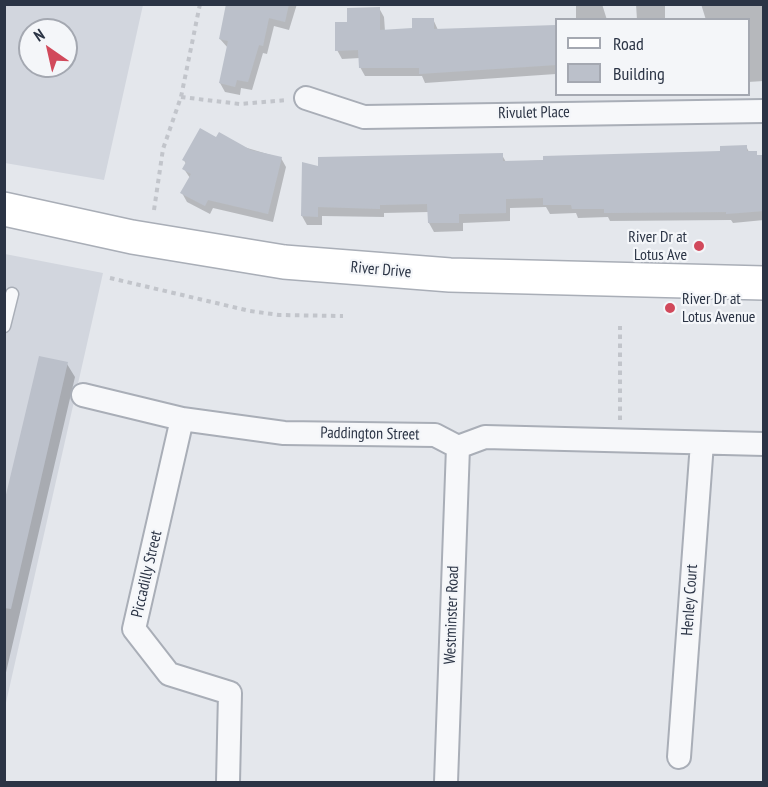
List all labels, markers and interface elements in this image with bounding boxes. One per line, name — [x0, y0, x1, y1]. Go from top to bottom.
north arrow — [18, 18, 78, 78]
legend — [555, 18, 750, 96]
text: N — [30, 24, 48, 45]
text: Road — [613, 32, 644, 55]
text: Building — [613, 62, 665, 85]
street label: Rivulet Place — [498, 103, 570, 123]
place label: River Dr at Lotus Ave — [628, 227, 687, 265]
marker: River Dr at Lotus Ave — [692, 239, 706, 253]
street label: River Drive — [350, 258, 412, 282]
place label: River Dr at Lotus Avenue — [682, 289, 755, 327]
marker: River Dr at Lotus Avenue — [663, 301, 677, 315]
street label: Paddington Street — [320, 424, 420, 444]
street label: Piccadilly Street — [128, 529, 166, 619]
street label: Henley Court — [678, 564, 702, 636]
street label: Westminster Road — [441, 565, 463, 665]

